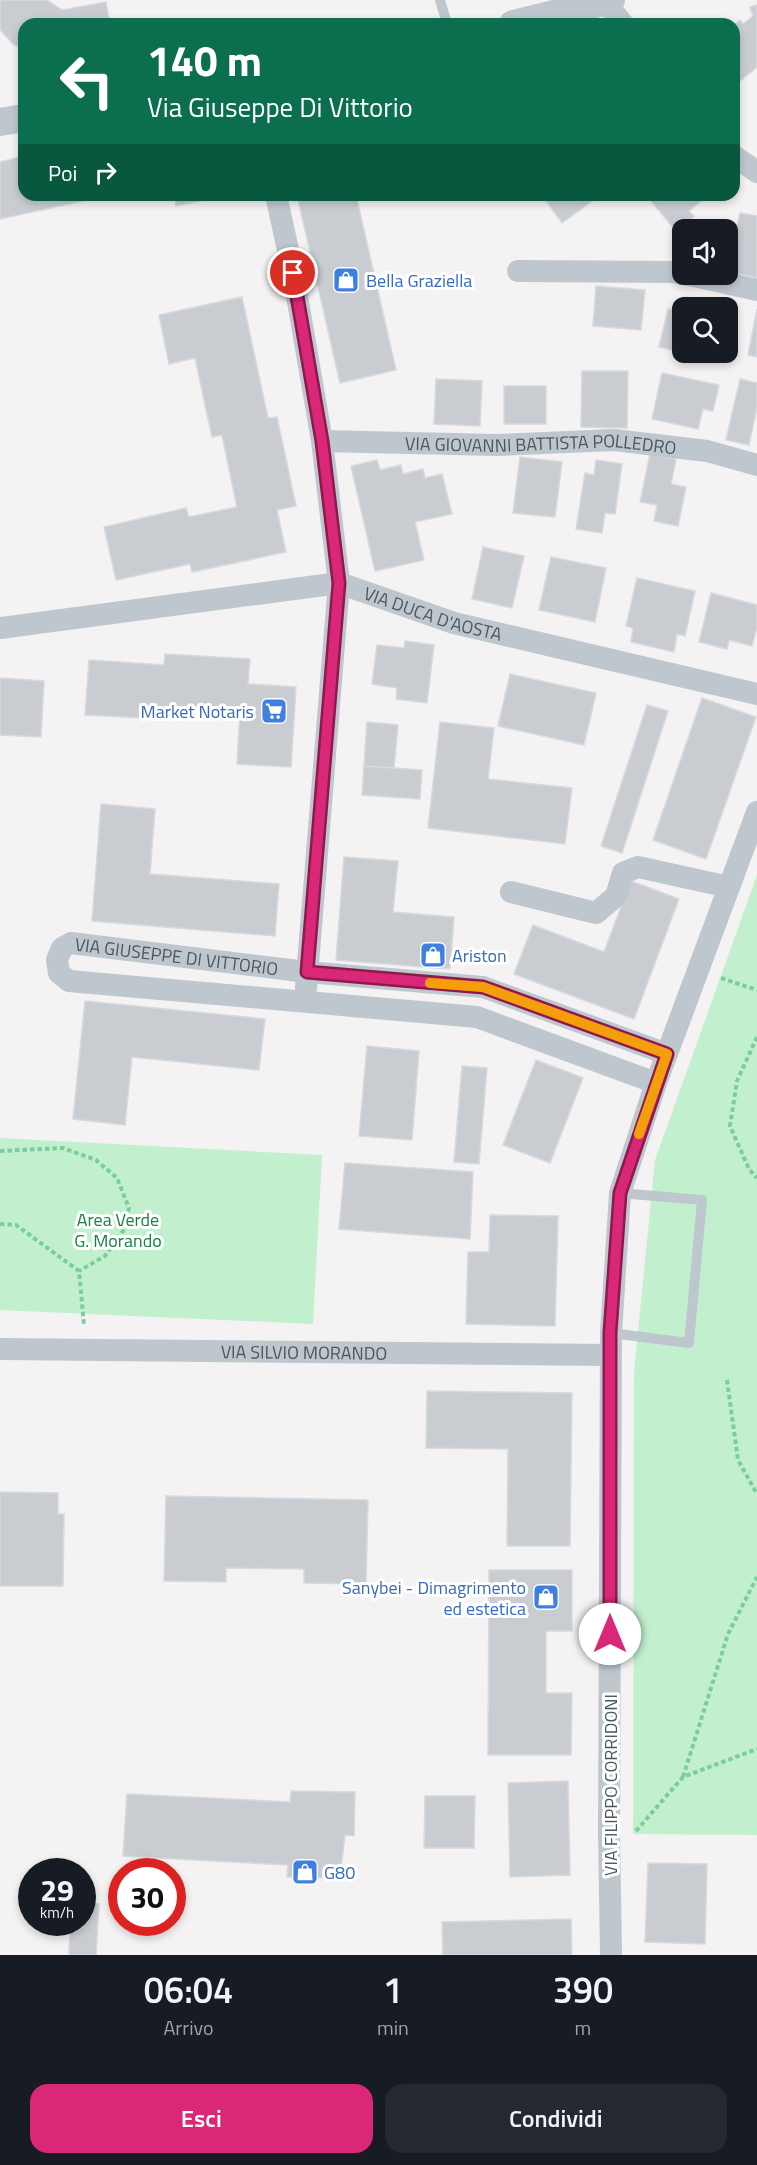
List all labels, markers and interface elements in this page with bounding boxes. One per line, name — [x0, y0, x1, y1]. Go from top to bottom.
text: 140 m — [147, 28, 262, 92]
icon: left — [48, 42, 126, 120]
text: Via Giuseppe Di Vittorio — [147, 86, 413, 127]
text: Poi — [48, 156, 77, 190]
icon: right — [89, 156, 122, 189]
map controls — [672, 219, 738, 363]
button: sound — [672, 219, 738, 285]
pin — [267, 247, 318, 298]
icon: arrive — [276, 256, 309, 289]
shop icon: Bella Graziella — [331, 265, 361, 295]
place label: Bella Graziella — [366, 267, 472, 294]
button: search — [672, 297, 738, 363]
street label: VIA GIOVANNI BATTISTA POLLEDRO — [405, 426, 678, 461]
street label: VIA DUCA D'AOSTA — [360, 579, 505, 647]
supermarket icon: Market Notaris — [259, 696, 289, 726]
place label: Market Notaris — [141, 698, 254, 725]
street label: VIA GIUSEPPE DI VITTORIO — [73, 930, 280, 982]
shop icon: Ariston — [418, 940, 448, 970]
place label: Ariston — [452, 942, 507, 969]
park label: Area Verde G. Morando — [74, 1206, 162, 1254]
street label: VIA SILVIO MORANDO — [221, 1338, 387, 1366]
place label: Sanybei - Dimagrimento ed estetica — [342, 1574, 526, 1622]
shop icon: Sanybei - Dimagrimento ed estetica — [531, 1582, 561, 1612]
position arrow — [578, 1602, 642, 1666]
street label: VIA FILIPPO CORRIDONI — [597, 1694, 624, 1876]
shop icon: G80 — [290, 1857, 320, 1887]
speed limit sign: 30 — [108, 1858, 186, 1936]
place label: G80 — [324, 1859, 355, 1886]
text: 29 — [40, 1867, 74, 1913]
text: km/h — [40, 1901, 74, 1924]
text: 06:04 — [144, 1962, 233, 2017]
text: 1 — [383, 1962, 403, 2017]
text: 390 — [553, 1962, 613, 2017]
text: Arrivo — [163, 2012, 214, 2043]
text: min — [377, 2012, 409, 2043]
text: m — [575, 2012, 591, 2043]
button: Esci — [30, 2084, 373, 2153]
button: Condividi — [385, 2084, 727, 2153]

